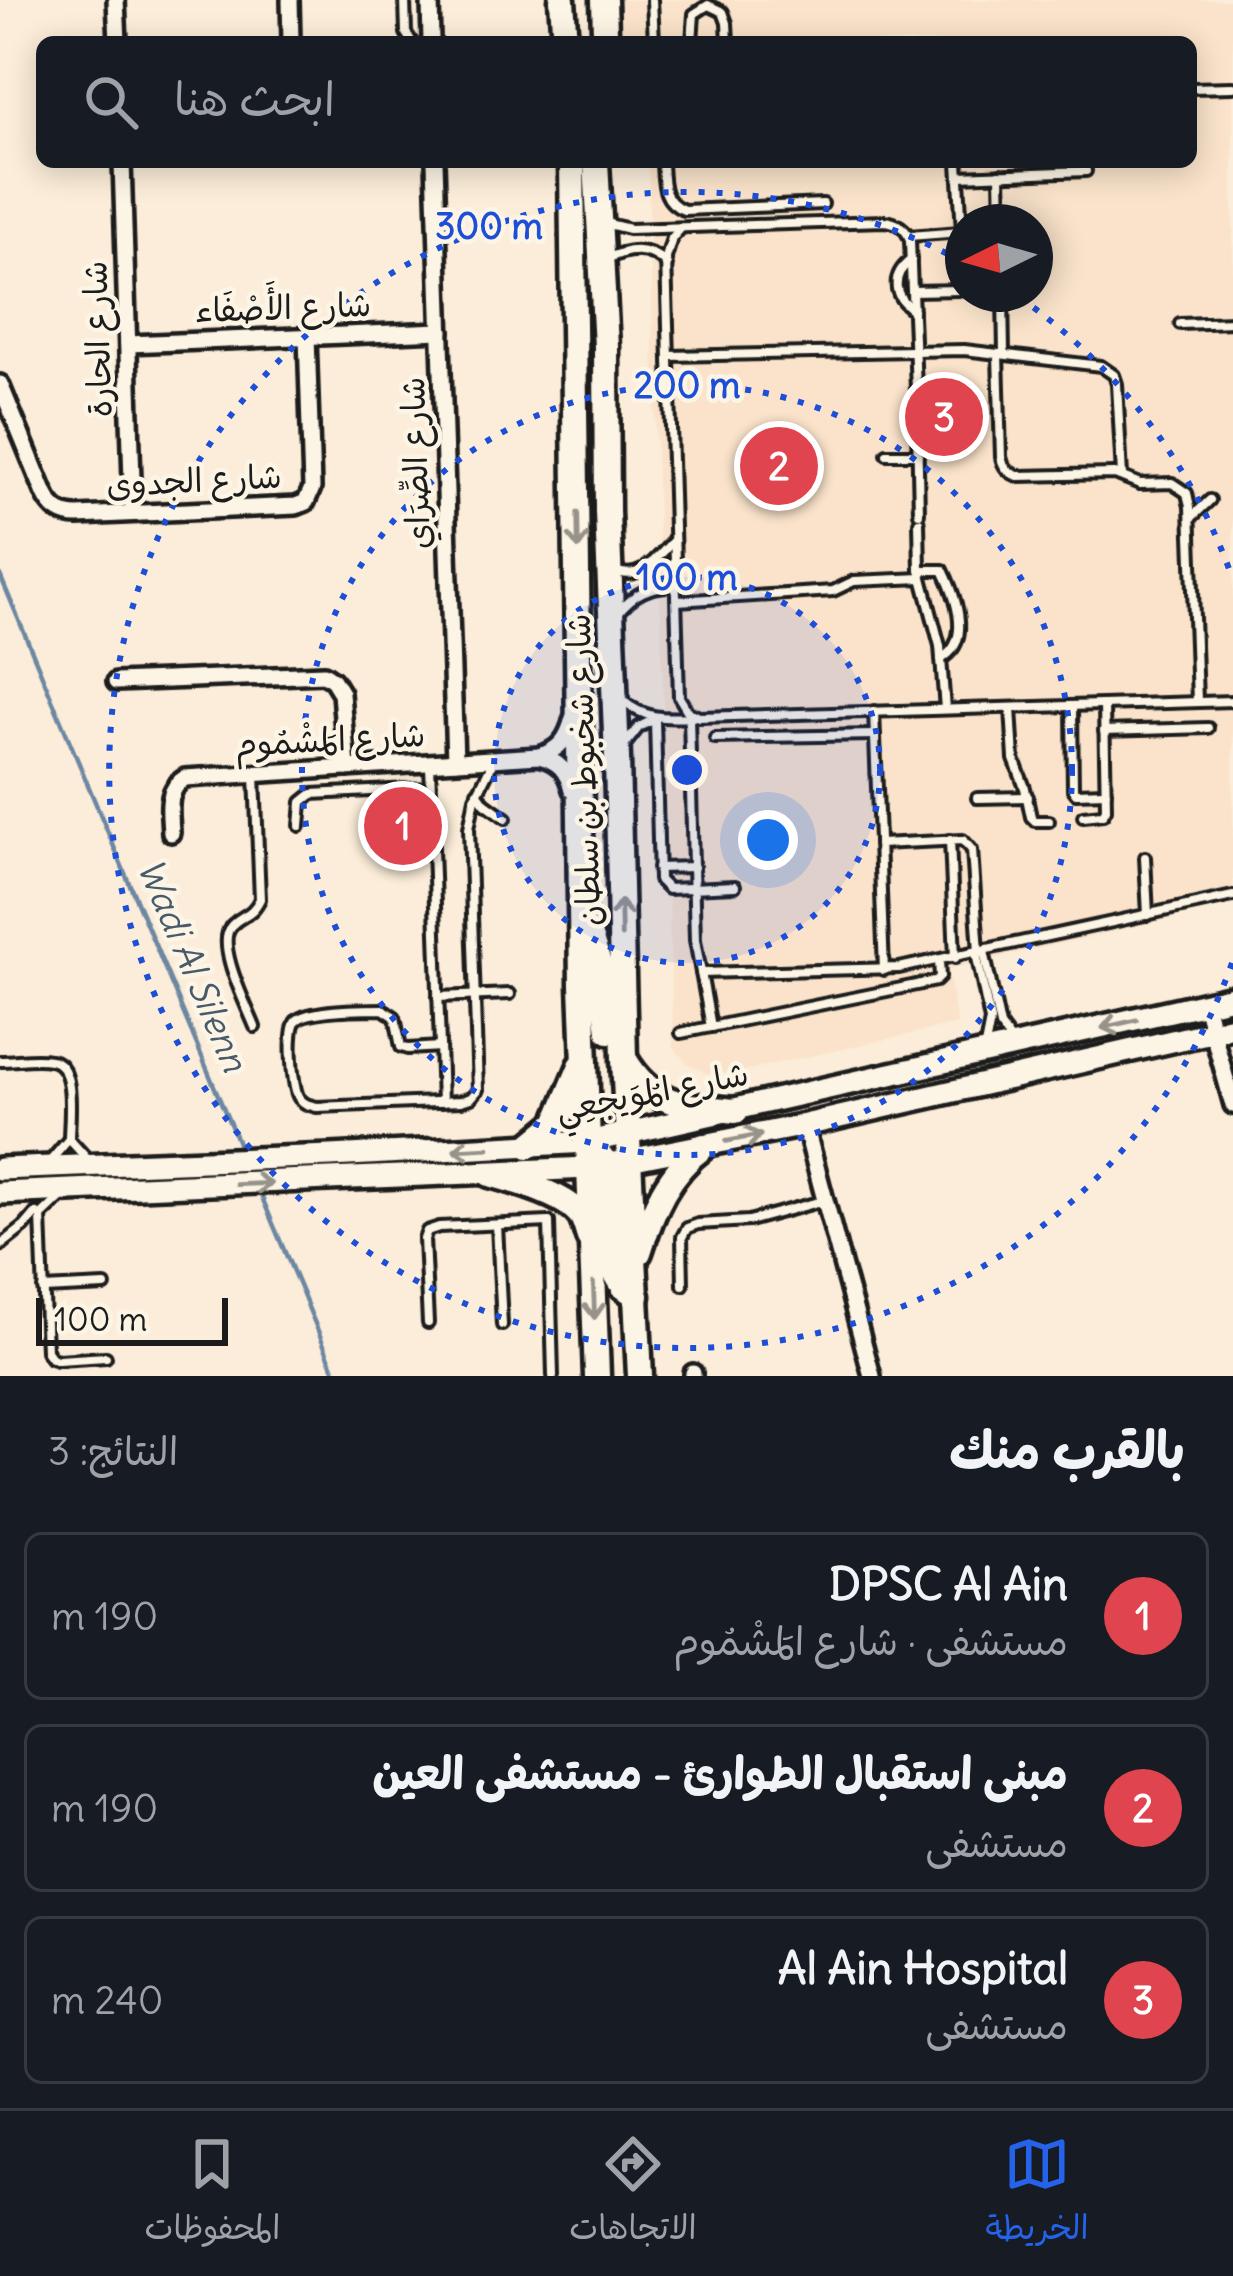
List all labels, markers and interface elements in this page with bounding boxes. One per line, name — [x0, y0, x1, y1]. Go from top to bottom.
search box — [36, 36, 1197, 168]
icon: search — [78, 69, 144, 135]
text: ابحث هنا — [174, 71, 335, 127]
text: 300 m — [435, 204, 543, 249]
north arrow — [945, 204, 1053, 312]
street label: شارع الحارة — [73, 260, 124, 418]
street label: شارع الأَصْفَاء — [194, 278, 372, 334]
text: 200 m — [633, 363, 741, 408]
pin: 3 — [905, 372, 983, 462]
street label: شارع الصِّرَاي — [391, 376, 442, 550]
pin: 2 — [740, 421, 818, 511]
street label: شارع الجدوى — [105, 454, 283, 509]
one-way arrow — [566, 511, 589, 550]
text: 100 m — [636, 555, 738, 600]
street label: شارع شخبوط بن سلطان — [557, 613, 612, 927]
street label: شارع المَشْمُوم — [234, 713, 426, 770]
centre of rings — [666, 749, 708, 791]
pin: 1 — [364, 781, 442, 871]
your location — [738, 810, 798, 870]
water label: Wadi Al Silenn — [128, 852, 258, 1079]
one-way arrow — [610, 899, 633, 938]
one-way arrow — [1100, 1013, 1138, 1036]
street label: شارع المُوَيجعِي — [552, 1052, 753, 1139]
one-way arrow — [724, 1126, 763, 1148]
one-way arrow — [452, 1138, 491, 1161]
one-way arrow — [234, 1172, 273, 1195]
one-way arrow — [583, 1281, 606, 1320]
scale bar — [36, 1292, 228, 1345]
text: 100 m — [54, 1298, 147, 1340]
text: بالقرب منك — [949, 1418, 1185, 1482]
text: النتائج: 3 — [48, 1427, 178, 1476]
text: DPSC Al Ain — [829, 1556, 1068, 1612]
text: 190 m — [51, 1592, 158, 1641]
text: 1 — [1135, 1592, 1151, 1641]
text: مستشفى · شارع المَشْمُوم — [673, 1617, 1068, 1666]
text: مبنى استقبال الطوارئ - مستشفى العين — [372, 1745, 1068, 1801]
text: 190 m — [51, 1784, 158, 1833]
text: 2 — [1132, 1784, 1154, 1833]
text: مستشفى — [925, 1819, 1068, 1868]
text: Al Ain Hospital — [778, 1940, 1068, 1996]
text: 240 m — [51, 1976, 163, 2025]
text: 3 — [1132, 1976, 1154, 2025]
text: مستشفى — [925, 2001, 1068, 2050]
tab: المحفوظات — [144, 2131, 280, 2257]
tab: الاتجاهات — [569, 2131, 697, 2257]
tab: الخريطة — [986, 2131, 1089, 2257]

